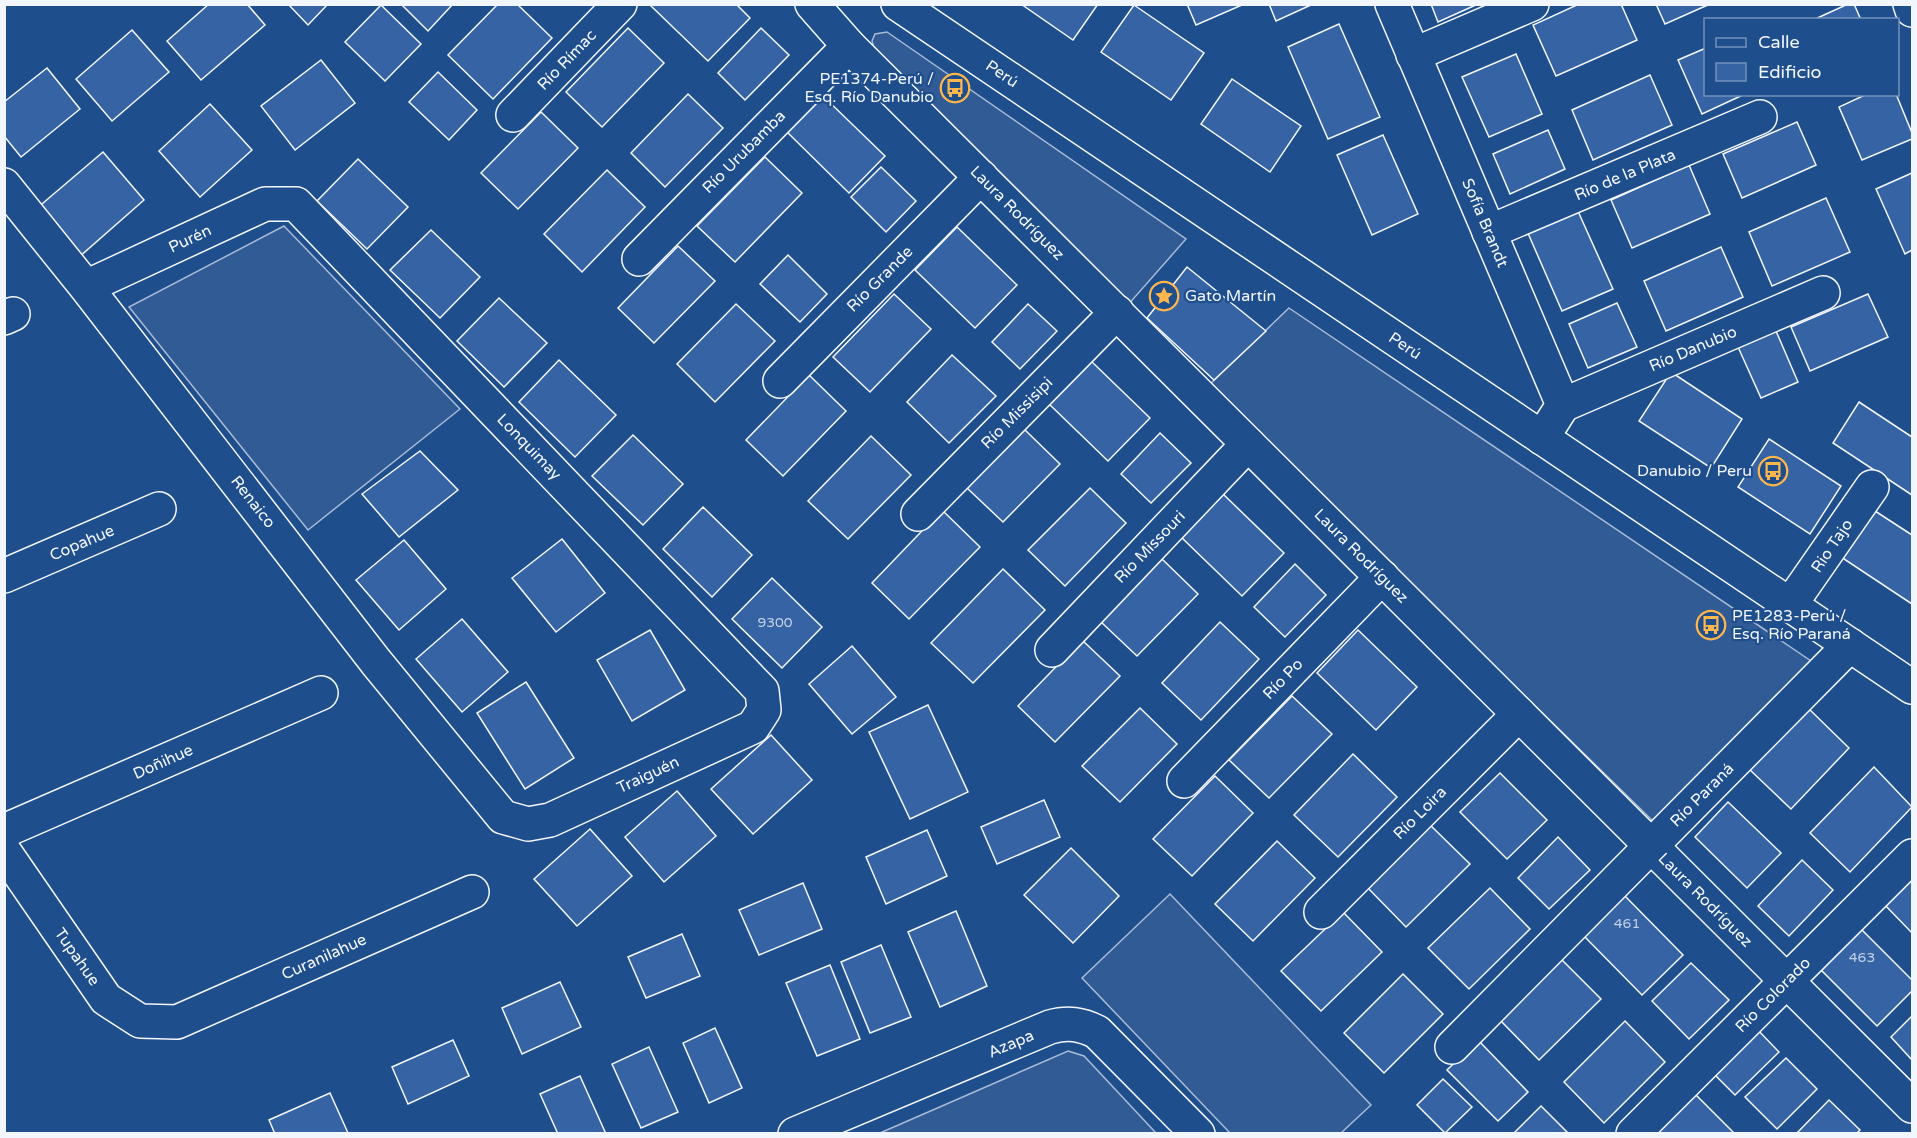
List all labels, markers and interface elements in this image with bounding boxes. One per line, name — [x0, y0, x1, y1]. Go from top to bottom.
legend — [1704, 18, 1899, 96]
street label: Río Rímac — [533, 25, 601, 95]
text: Calle — [1758, 31, 1800, 53]
street label: Perú — [982, 56, 1022, 92]
text: Edificio — [1758, 61, 1822, 83]
place label: PE1374-Perú / Esq. Río Danubio — [804, 69, 934, 107]
bus stop icon: PE1374-Perú / Esq. Río Danubio — [939, 72, 971, 104]
street label: Río Urubamba — [698, 106, 790, 198]
street label: Río de la Plata — [1571, 145, 1679, 205]
street label: Laura Rodríguez — [966, 162, 1068, 264]
street label: Sofía Brandt — [1457, 175, 1513, 271]
street label: Purén — [165, 220, 215, 258]
street label: Río Grande — [843, 242, 917, 316]
place icon: Gato Martín — [1148, 280, 1180, 312]
place label: Gato Martín — [1185, 286, 1276, 306]
street label: Río Danubio — [1646, 322, 1740, 376]
street label: Perú — [1385, 328, 1425, 364]
street label: Río Missisipi — [977, 373, 1057, 453]
street label: Lonquimay — [492, 410, 566, 485]
bus stop icon: Danubio / Peru — [1757, 455, 1789, 487]
place label: Danubio / Peru — [1637, 461, 1752, 481]
street label: Renaico — [226, 472, 280, 532]
street label: Laura Rodríguez — [1310, 505, 1412, 607]
street label: Río Missouri — [1110, 506, 1190, 588]
street label: Rio Tajo — [1807, 515, 1857, 577]
street label: Copahue — [47, 520, 117, 566]
place label: PE1283-Perú / Esq. Río Paraná — [1732, 606, 1851, 644]
bus stop icon: PE1283-Perú / Esq. Río Paraná — [1695, 609, 1727, 641]
house number: 9300 — [757, 614, 793, 631]
street label: Río Po — [1259, 654, 1307, 704]
street label: Doñihue — [130, 740, 196, 784]
street label: Traiguén — [614, 752, 682, 798]
street label: Río Paraná — [1666, 759, 1738, 831]
street label: Río Loira — [1389, 782, 1451, 844]
street label: Laura Rodríguez — [1654, 849, 1756, 951]
house number: 461 — [1614, 915, 1640, 932]
street label: Tupahue — [50, 924, 104, 990]
street label: Curanilahue — [278, 929, 370, 985]
house number: 463 — [1849, 949, 1875, 966]
street label: Río Colorado — [1731, 953, 1815, 1037]
street label: Azapa — [985, 1025, 1037, 1063]

